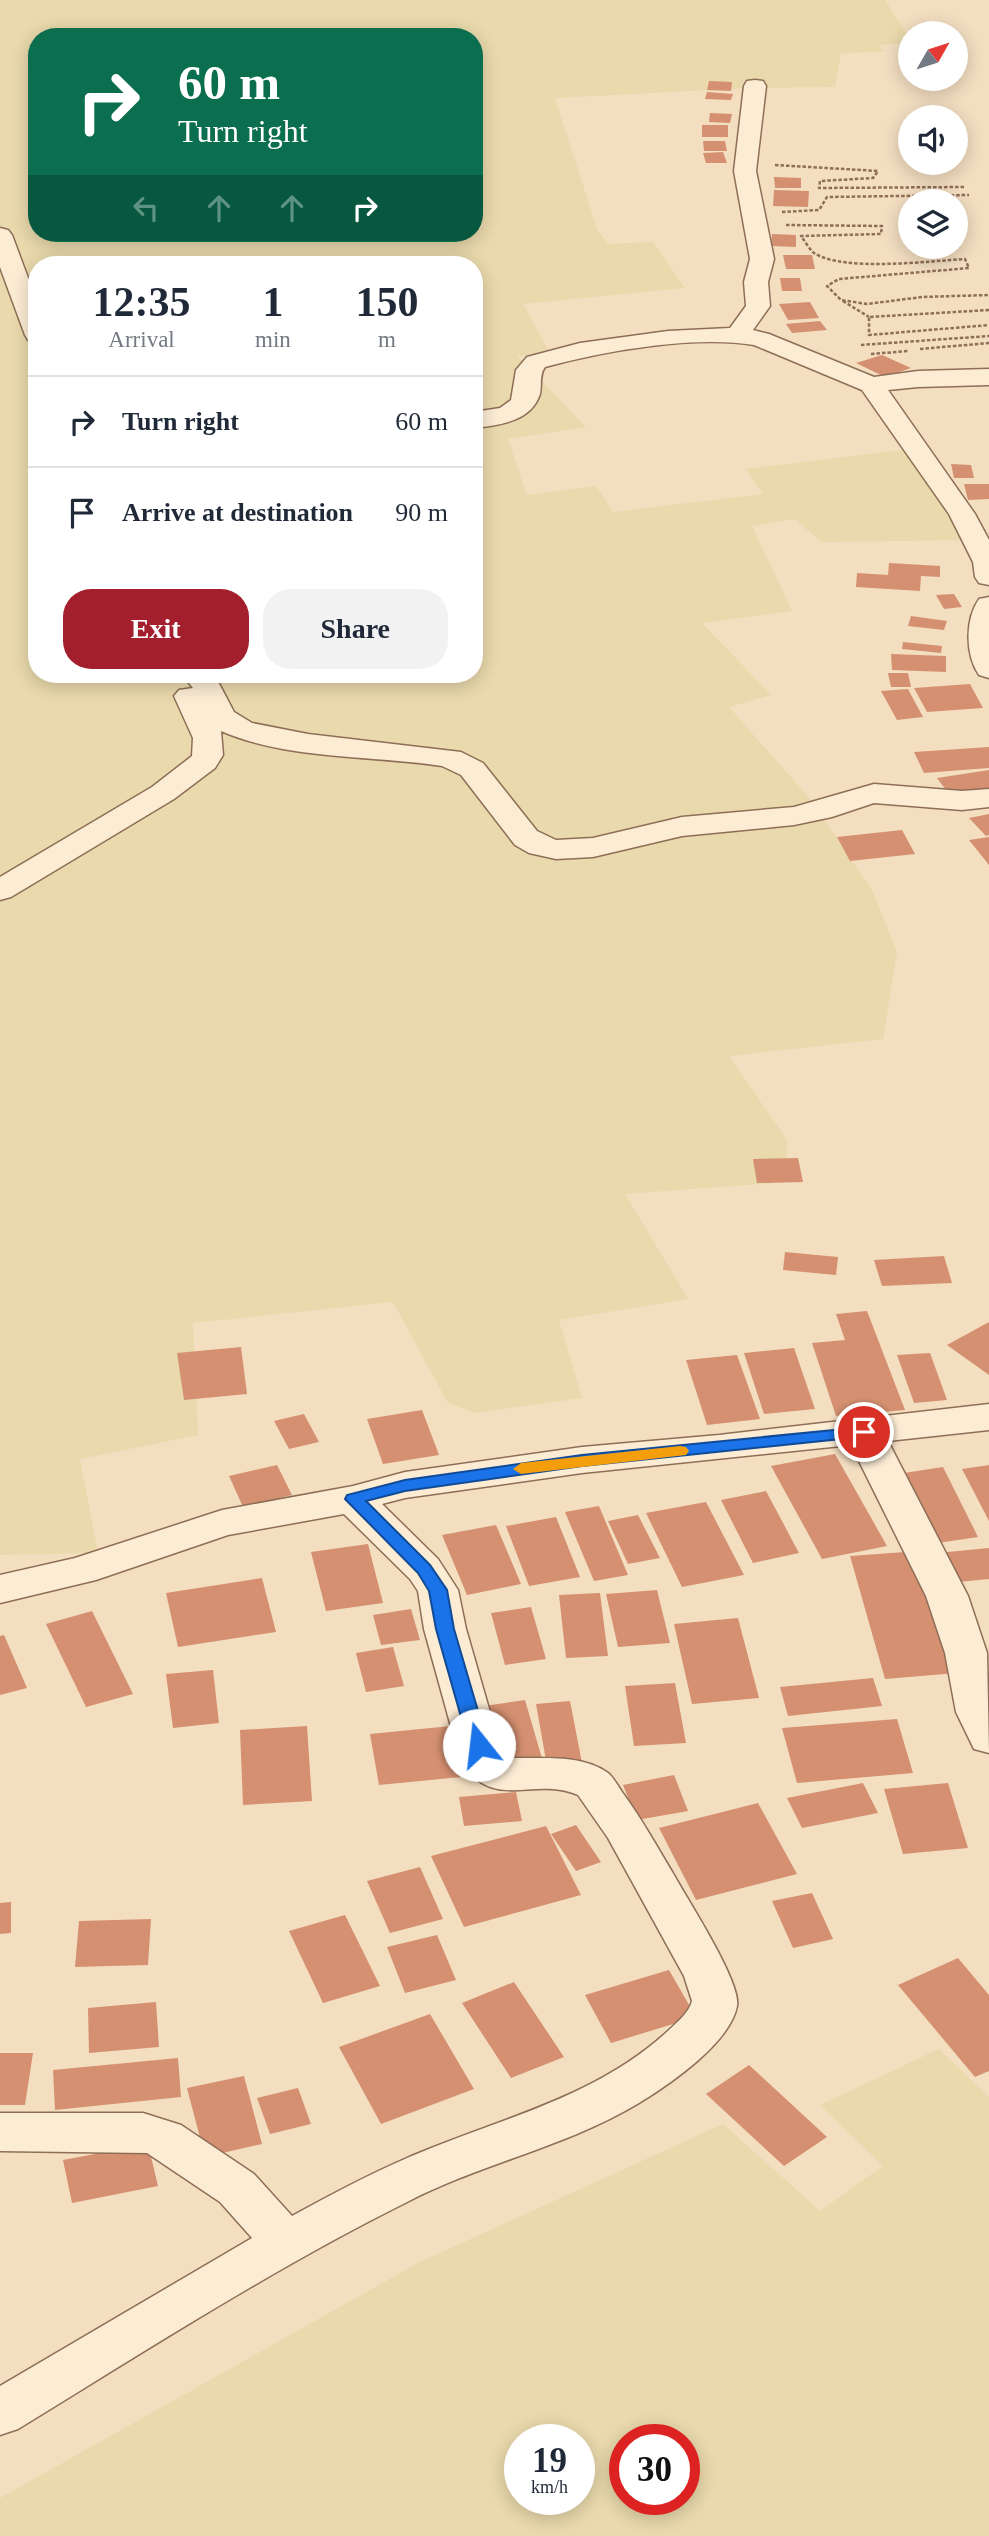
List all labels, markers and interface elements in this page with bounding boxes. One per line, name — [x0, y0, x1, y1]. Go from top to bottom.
north arrow — [898, 21, 968, 91]
map controls — [898, 21, 968, 259]
text: 60 m — [178, 55, 280, 110]
icon: right — [63, 56, 154, 147]
button: sound — [898, 105, 968, 175]
text: Turn right — [178, 113, 308, 149]
icon: left — [127, 189, 165, 227]
icon: ahead — [200, 189, 238, 227]
icon: ahead — [273, 189, 311, 227]
icon: right — [346, 189, 384, 227]
button: layers — [898, 189, 968, 259]
text: 12:35 — [93, 279, 191, 325]
text: 1 — [262, 279, 283, 325]
text: 150 — [355, 279, 418, 325]
text: Arrival — [108, 327, 175, 352]
text: min — [255, 327, 291, 352]
text: m — [378, 327, 396, 352]
icon: right — [63, 403, 101, 441]
text: Turn right — [122, 407, 239, 436]
text: 60 m — [395, 407, 448, 436]
icon: arrive — [63, 494, 101, 532]
text: Arrive at destination — [122, 498, 353, 527]
text: 90 m — [395, 498, 448, 527]
button: Exit — [63, 589, 249, 669]
button: Share — [263, 589, 448, 669]
pin — [834, 1402, 894, 1462]
icon: arrive — [845, 1413, 883, 1451]
position arrow — [442, 1708, 516, 1782]
speed limit sign: 30 — [609, 2424, 700, 2515]
text: 19 — [532, 2441, 567, 2480]
text: km/h — [531, 2477, 568, 2497]

